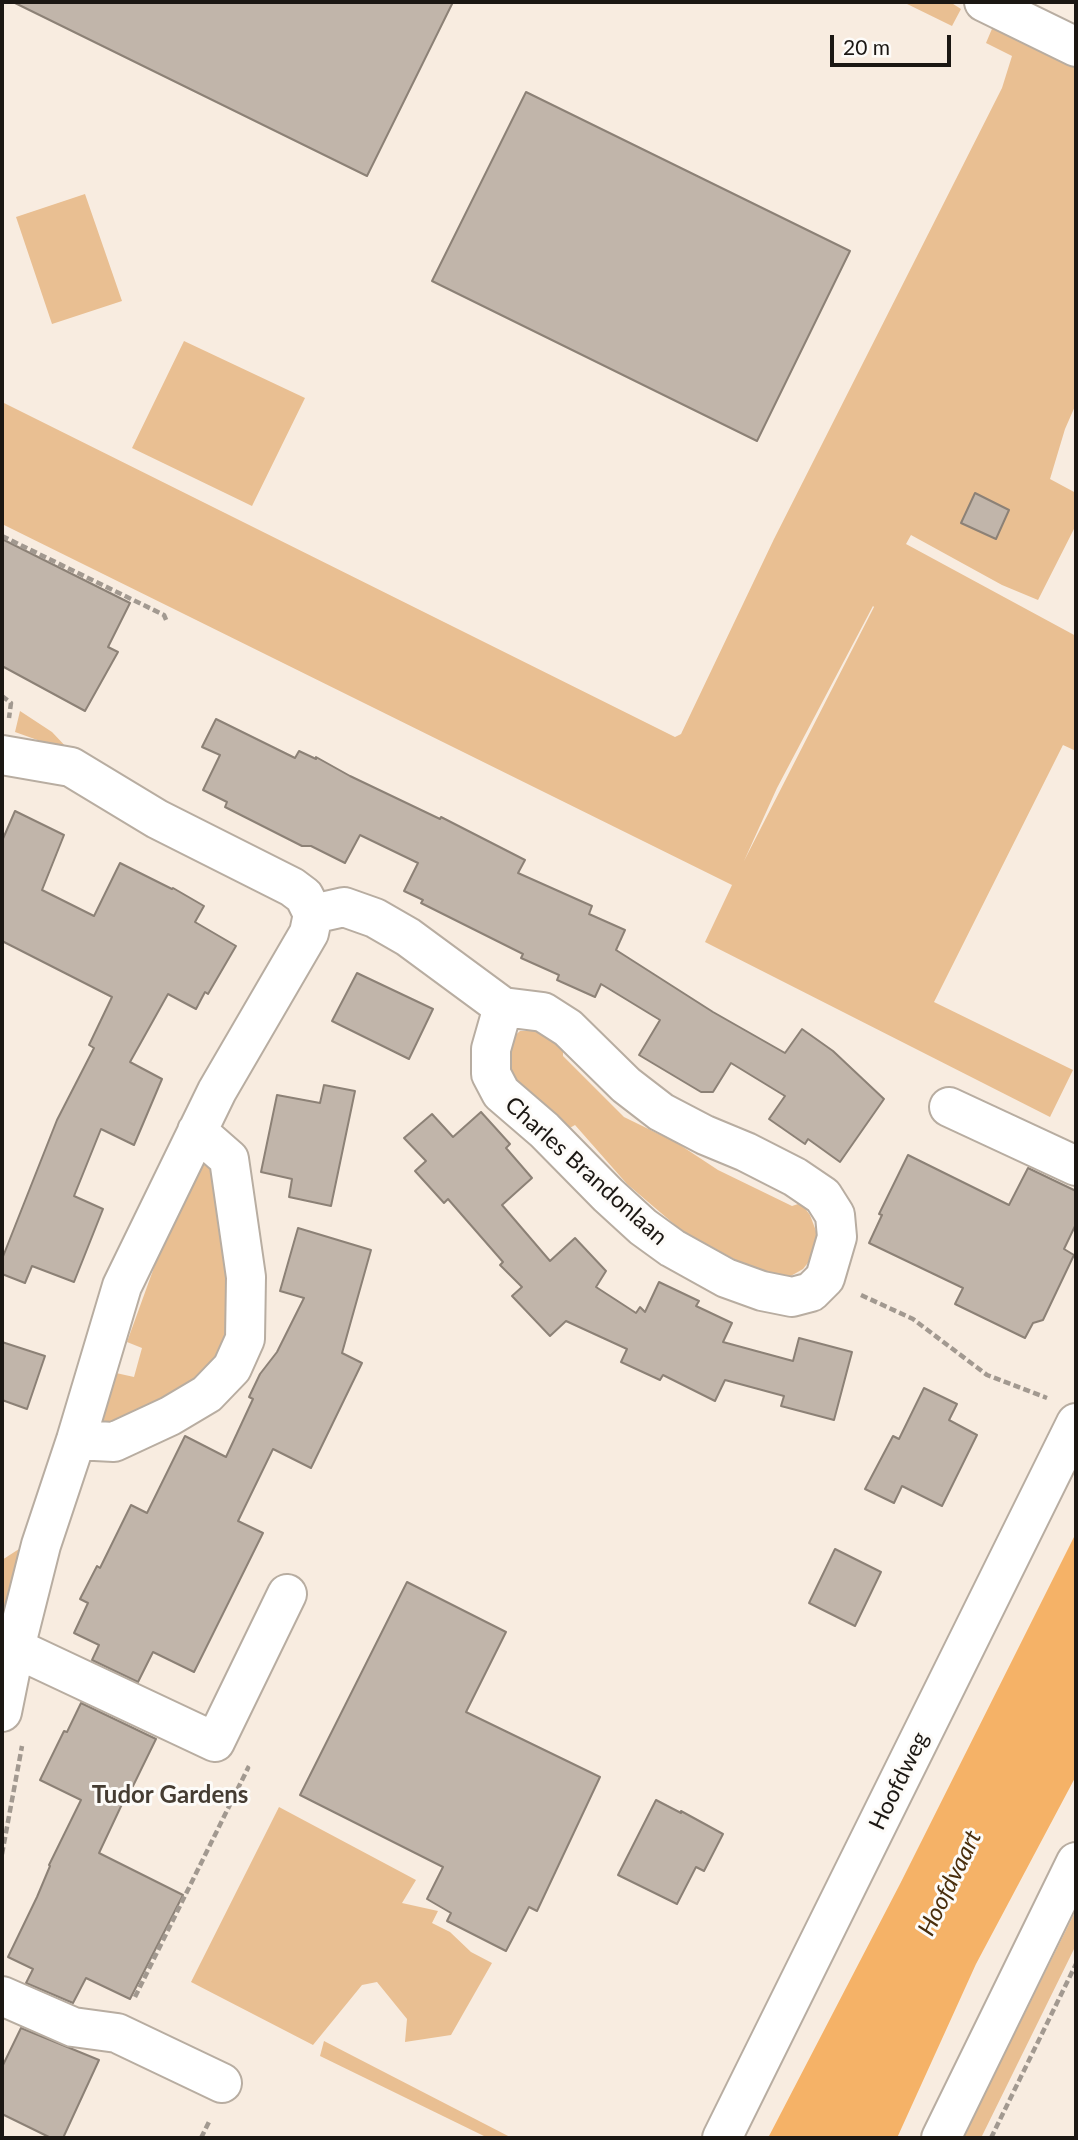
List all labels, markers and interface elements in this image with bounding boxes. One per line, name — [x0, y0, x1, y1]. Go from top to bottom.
scale bar — [833, 21, 954, 65]
text: 20 m — [843, 34, 890, 59]
street label: Charles Brandonlaan — [499, 1091, 673, 1251]
street label: Hoofdweg — [863, 1727, 935, 1835]
district label: Tudor Gardens — [92, 1781, 248, 1809]
water label: Hoofdvaart — [912, 1826, 988, 1940]

